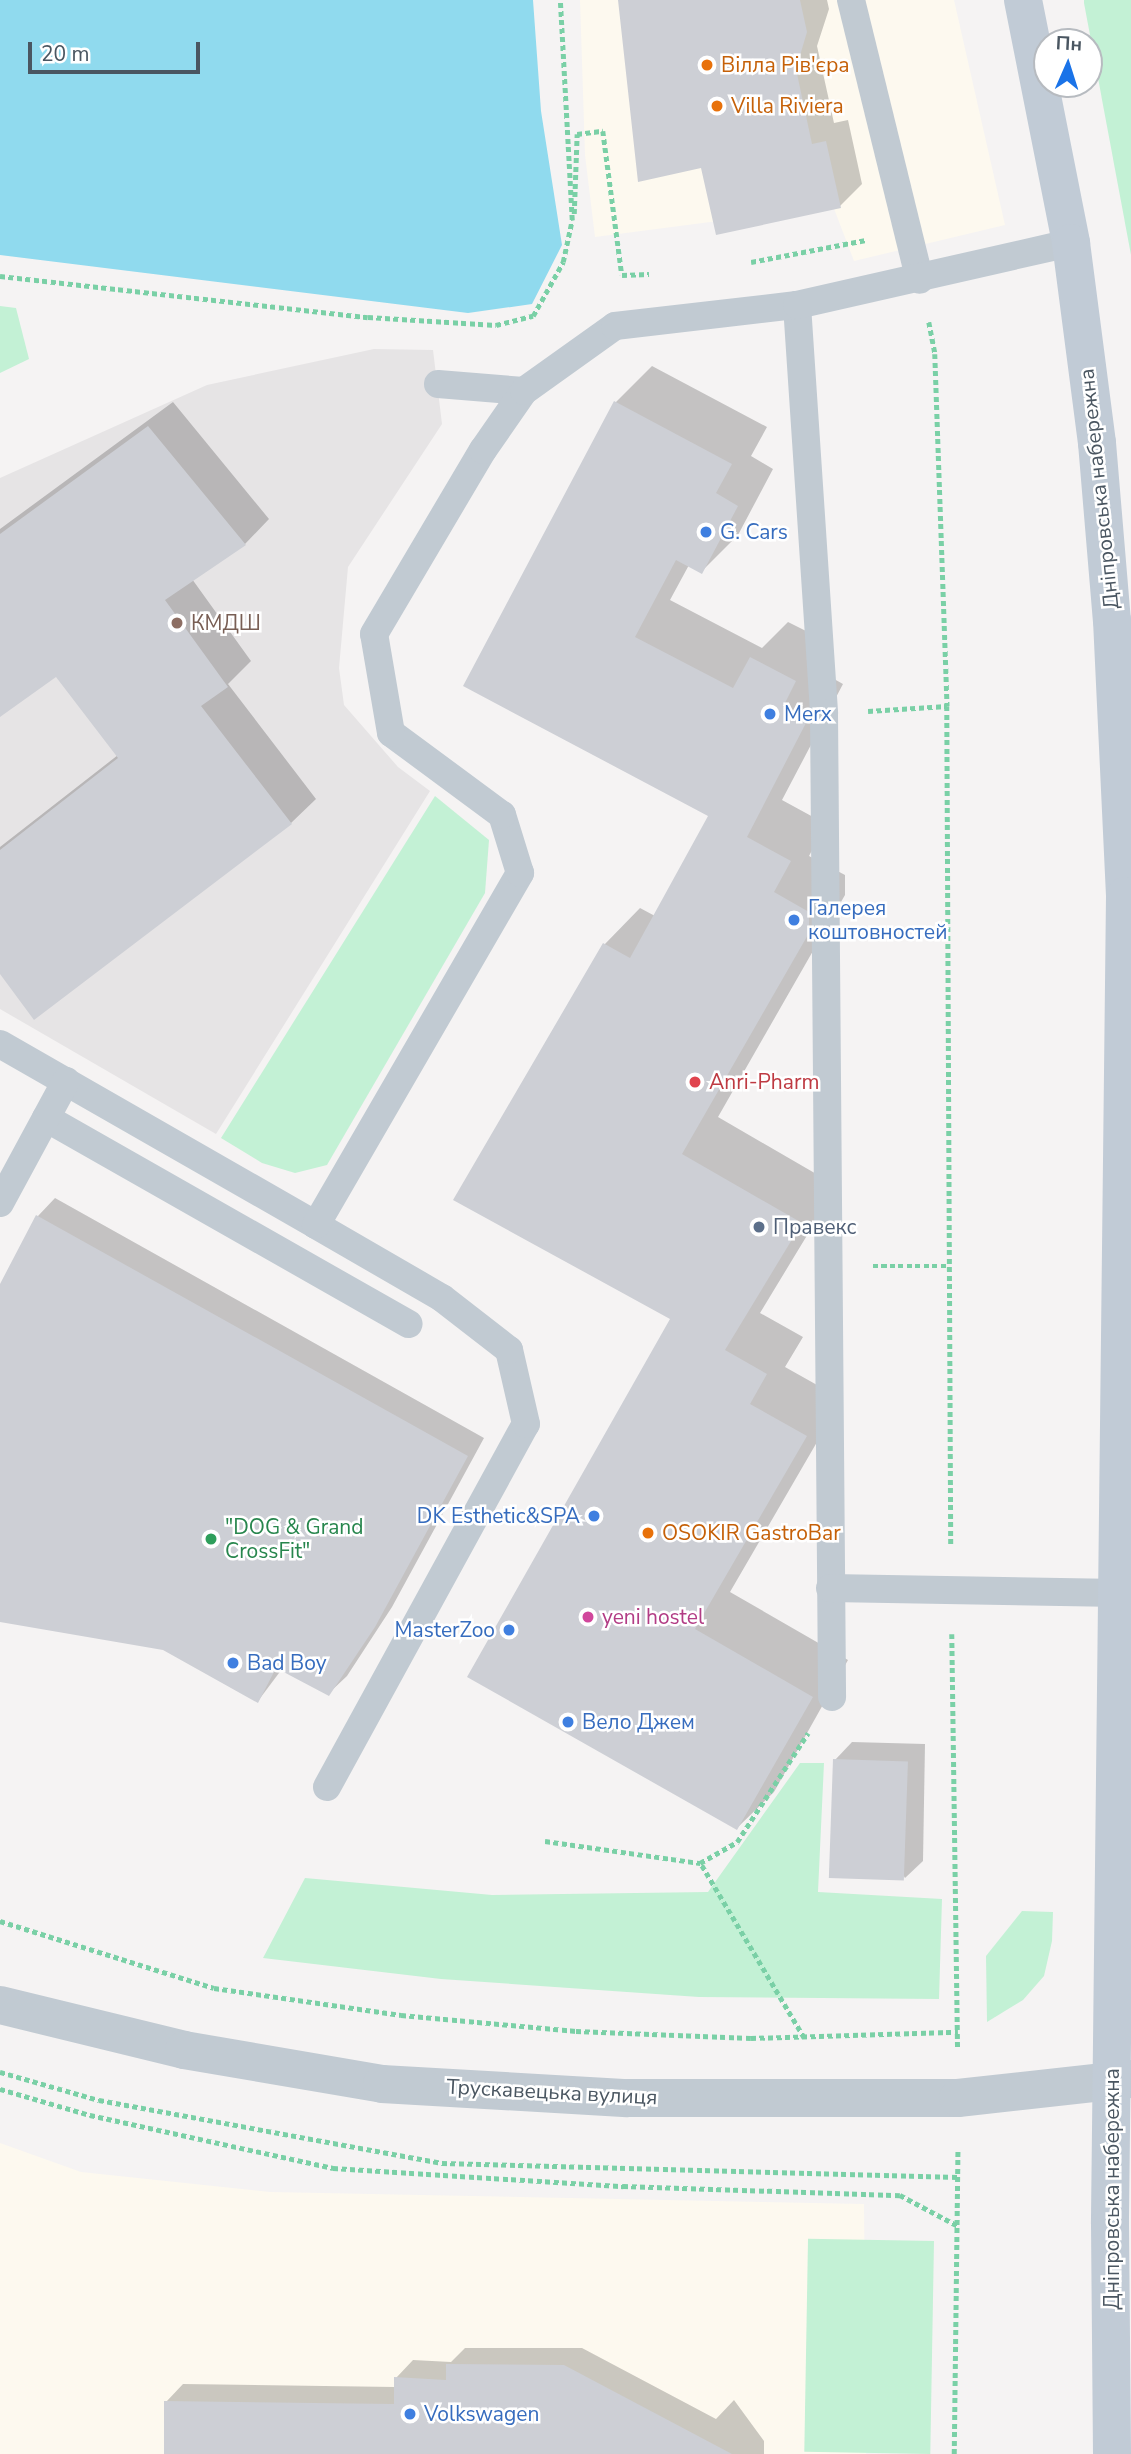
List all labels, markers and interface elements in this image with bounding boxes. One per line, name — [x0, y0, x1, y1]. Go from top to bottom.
scale bar — [32, 28, 203, 72]
north arrow — [1033, 28, 1103, 98]
text: Пн — [1055, 30, 1083, 58]
text: 20 m — [41, 40, 90, 68]
place label: Вілла Рів'єра — [721, 52, 850, 78]
marker: Вілла Рів'єра — [699, 57, 715, 73]
place label: Villa Riviera — [731, 93, 844, 119]
marker: Villa Riviera — [709, 98, 725, 114]
street label: Дніпровська набережна — [1074, 368, 1124, 610]
place label: G. Cars — [720, 519, 788, 545]
marker: G. Cars — [698, 524, 714, 540]
place label: КМДШ — [191, 610, 261, 636]
marker: КМДШ — [169, 615, 185, 631]
place label: Merx — [784, 701, 832, 727]
marker: Merx — [762, 706, 778, 722]
place label: Галерея коштовностей — [808, 895, 947, 945]
marker: Галерея коштовностей — [786, 912, 802, 928]
place label: Anri-Pharm — [709, 1069, 819, 1095]
marker: Anri-Pharm — [687, 1074, 703, 1090]
place label: Правекс — [773, 1214, 856, 1240]
marker: Правекс — [751, 1219, 767, 1235]
place label: DK Esthetic&SPA — [417, 1503, 580, 1529]
marker: DK Esthetic&SPA — [586, 1508, 602, 1524]
place label: "DOG & Grand CrossFit" — [225, 1514, 363, 1564]
place label: OSOKIR GastroBar — [662, 1520, 841, 1546]
marker: OSOKIR GastroBar — [640, 1525, 656, 1541]
marker: "DOG & Grand CrossFit" — [203, 1531, 219, 1547]
place label: yeni hostel — [602, 1604, 704, 1630]
marker: yeni hostel — [580, 1609, 596, 1625]
place label: MasterZoo — [395, 1617, 495, 1643]
marker: MasterZoo — [501, 1622, 517, 1638]
place label: Bad Boy — [247, 1650, 326, 1676]
marker: Bad Boy — [225, 1655, 241, 1671]
place label: Вело Джем — [582, 1709, 695, 1735]
marker: Вело Джем — [560, 1714, 576, 1730]
street label: Дніпровська набережна — [1099, 2068, 1125, 2310]
street label: Трускавецька вулиця — [446, 2074, 658, 2110]
place label: Volkswagen — [424, 2401, 539, 2427]
marker: Volkswagen — [402, 2406, 418, 2422]

